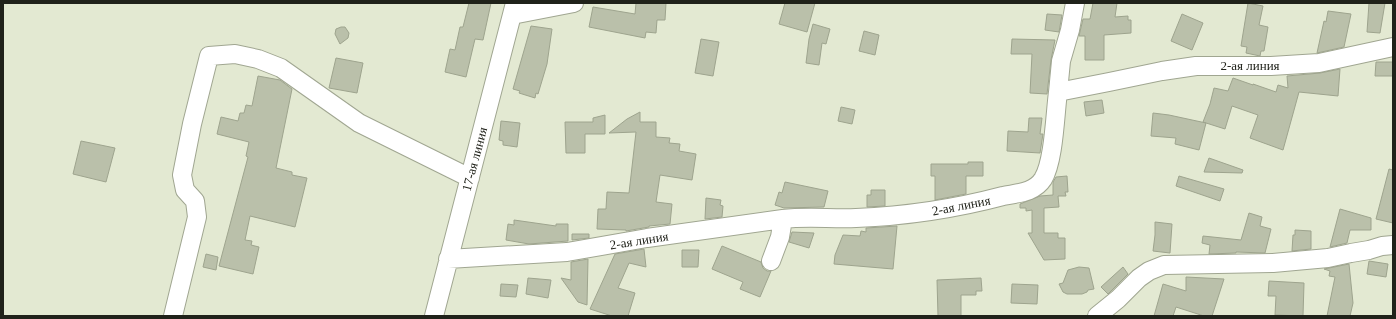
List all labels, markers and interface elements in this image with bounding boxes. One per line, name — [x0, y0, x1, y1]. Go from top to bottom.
street label: 2-ая линия — [1220, 58, 1280, 73]
street label: 17-ая линия — [459, 125, 490, 193]
street label: 2-ая линия — [931, 192, 992, 218]
street label: 2-ая линия — [609, 228, 669, 253]

